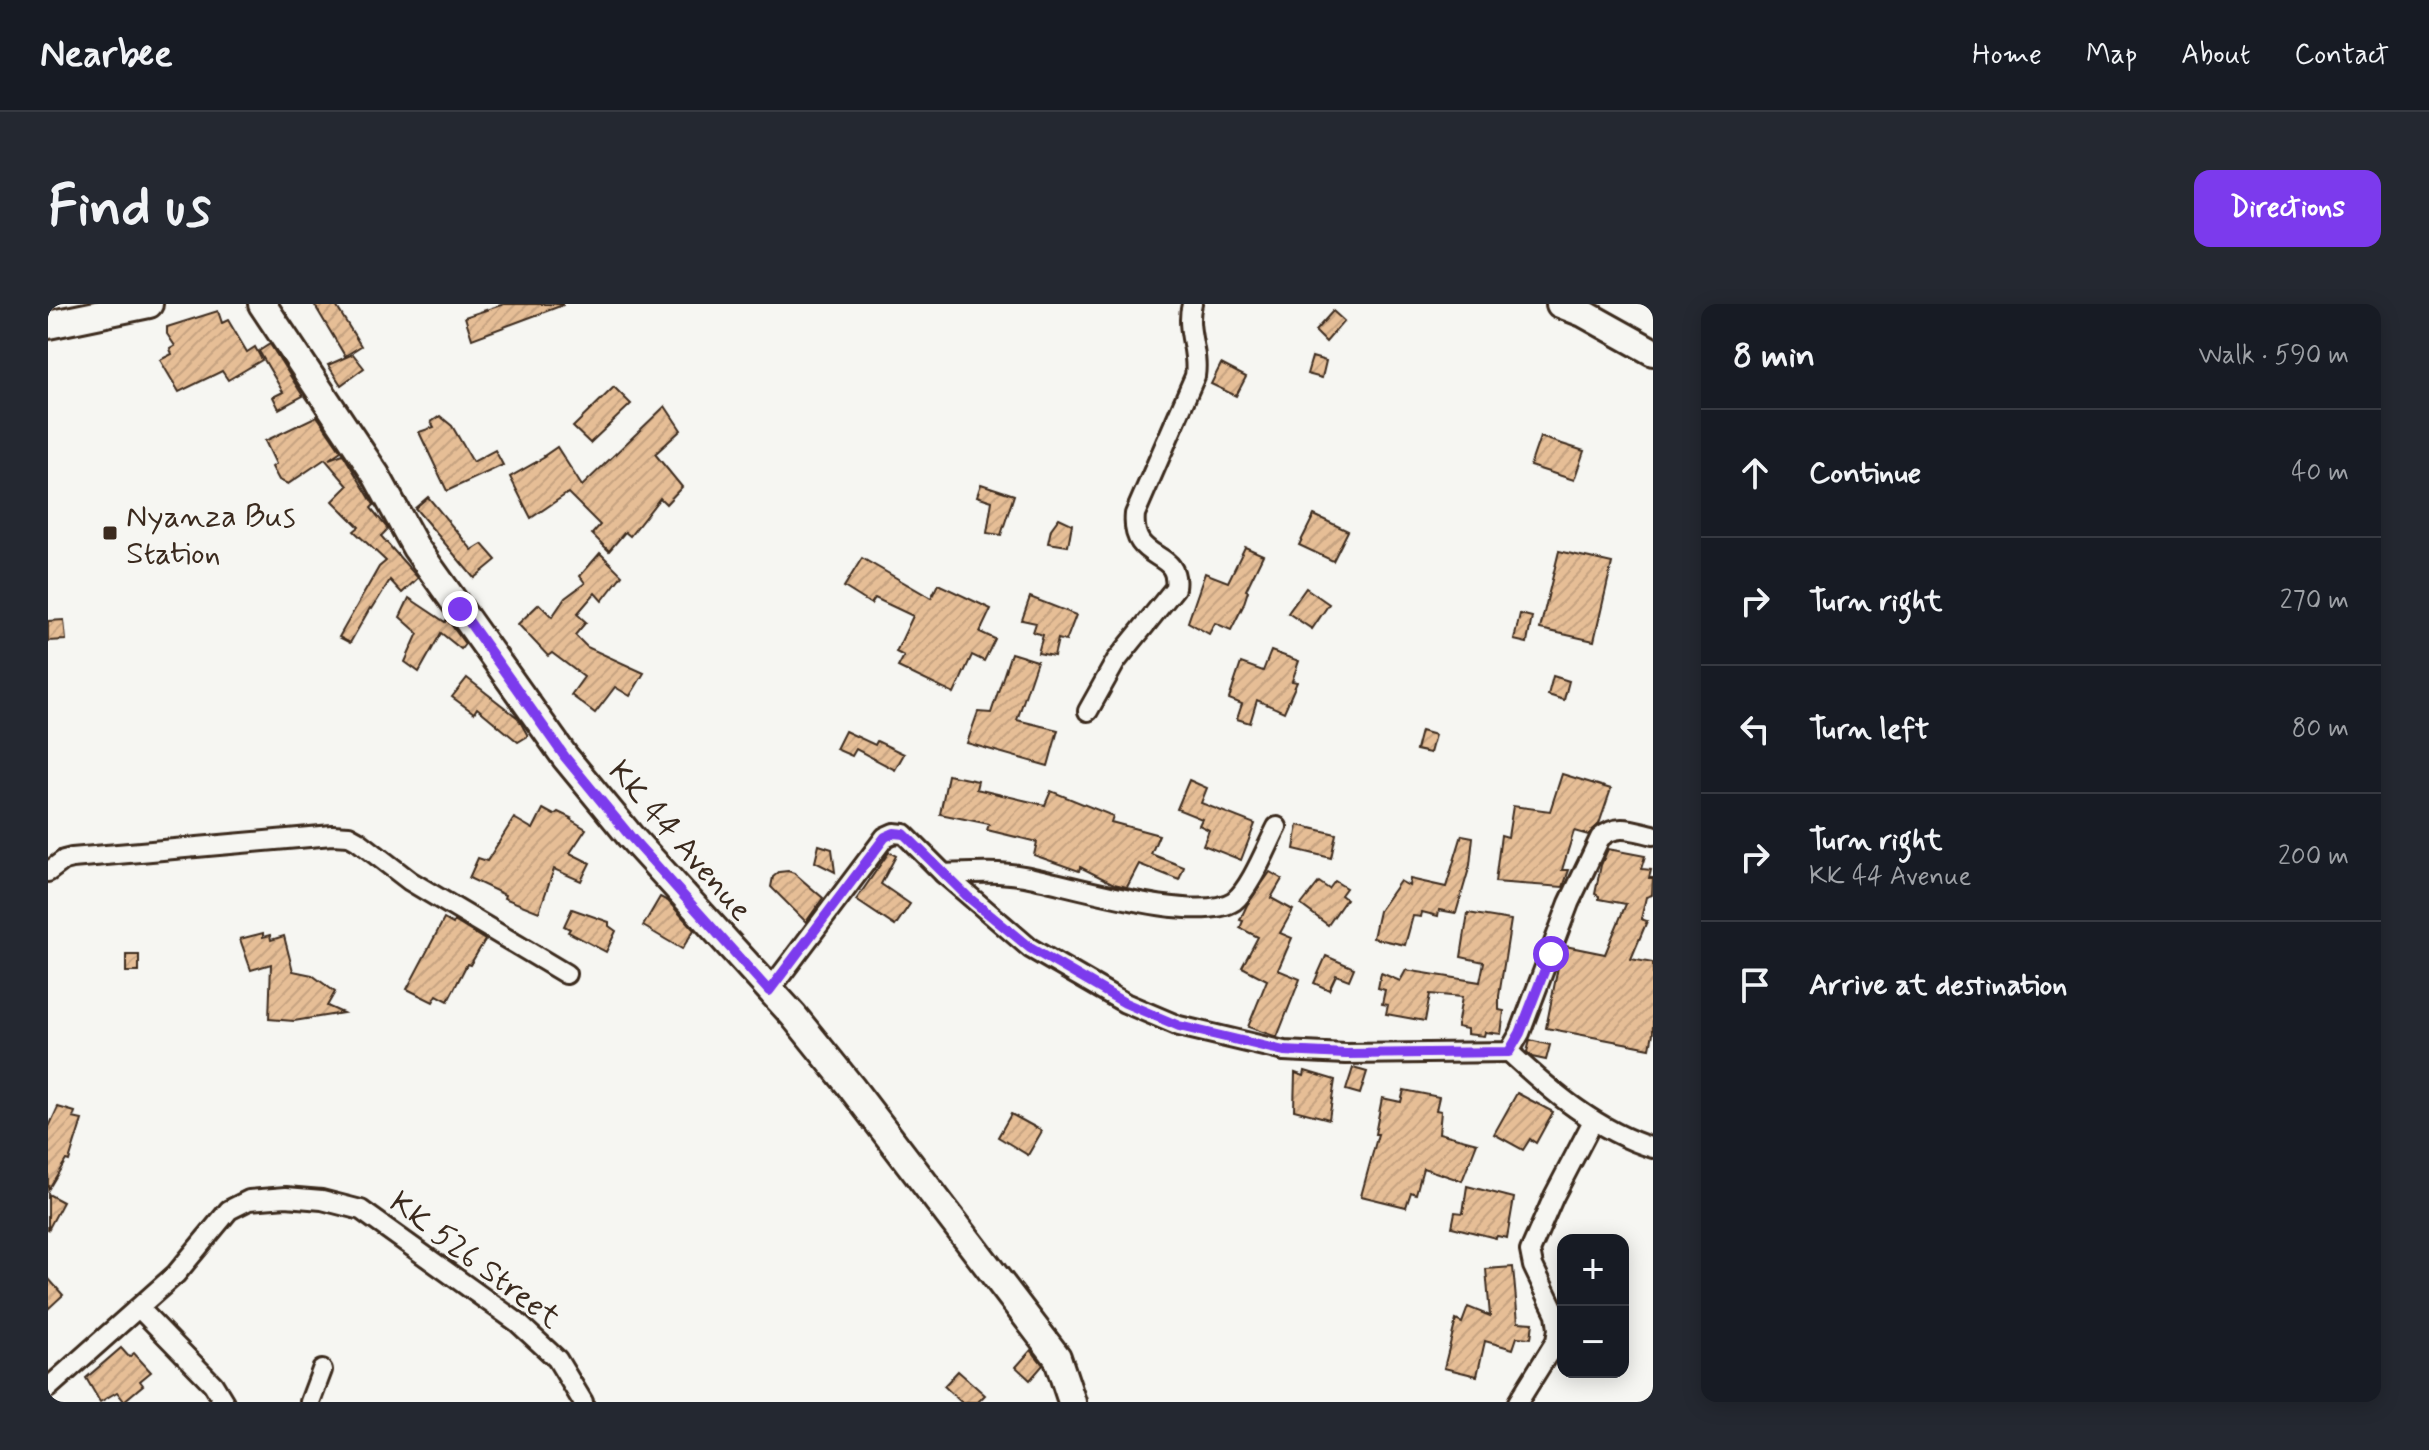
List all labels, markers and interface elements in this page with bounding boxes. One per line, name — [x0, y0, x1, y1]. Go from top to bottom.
text: Nearbee — [40, 31, 173, 80]
text: Home — [1972, 37, 2042, 74]
text: Map — [2086, 37, 2137, 74]
text: About — [2181, 37, 2250, 74]
text: Contact — [2294, 37, 2389, 74]
button: Directions — [2194, 170, 2381, 247]
text: Find us — [48, 172, 211, 245]
text: 8 min — [1733, 334, 1815, 379]
text: Walk · 590 m — [2198, 339, 2349, 373]
icon: ahead — [1733, 451, 1777, 495]
text: Continue — [1809, 454, 1921, 493]
text: 40 m — [2291, 456, 2349, 490]
place label: Nyanza Bus Station — [126, 496, 296, 575]
marker: Nyanza Bus Station — [101, 524, 119, 542]
icon: right — [1733, 579, 1777, 623]
text: Turn right — [1809, 582, 1942, 621]
text: 270 m — [2280, 584, 2349, 618]
route end — [442, 591, 478, 627]
icon: left — [1733, 707, 1777, 751]
text: Turn left — [1809, 710, 1929, 749]
text: 80 m — [2292, 712, 2349, 746]
street label: KK 44 Avenue — [598, 752, 761, 930]
text: Turn right — [1809, 821, 1942, 860]
icon: right — [1733, 835, 1777, 879]
text: 200 m — [2278, 840, 2349, 874]
text: KK 44 Avenue — [1809, 860, 1971, 894]
route start — [1533, 936, 1569, 972]
icon: arrive — [1733, 963, 1777, 1007]
text: Arrive at destination — [1809, 966, 2067, 1005]
street label: KK 526 Street — [381, 1182, 569, 1339]
map controls — [1557, 1234, 1629, 1378]
button: + — [1557, 1234, 1629, 1306]
button: − — [1557, 1306, 1629, 1378]

